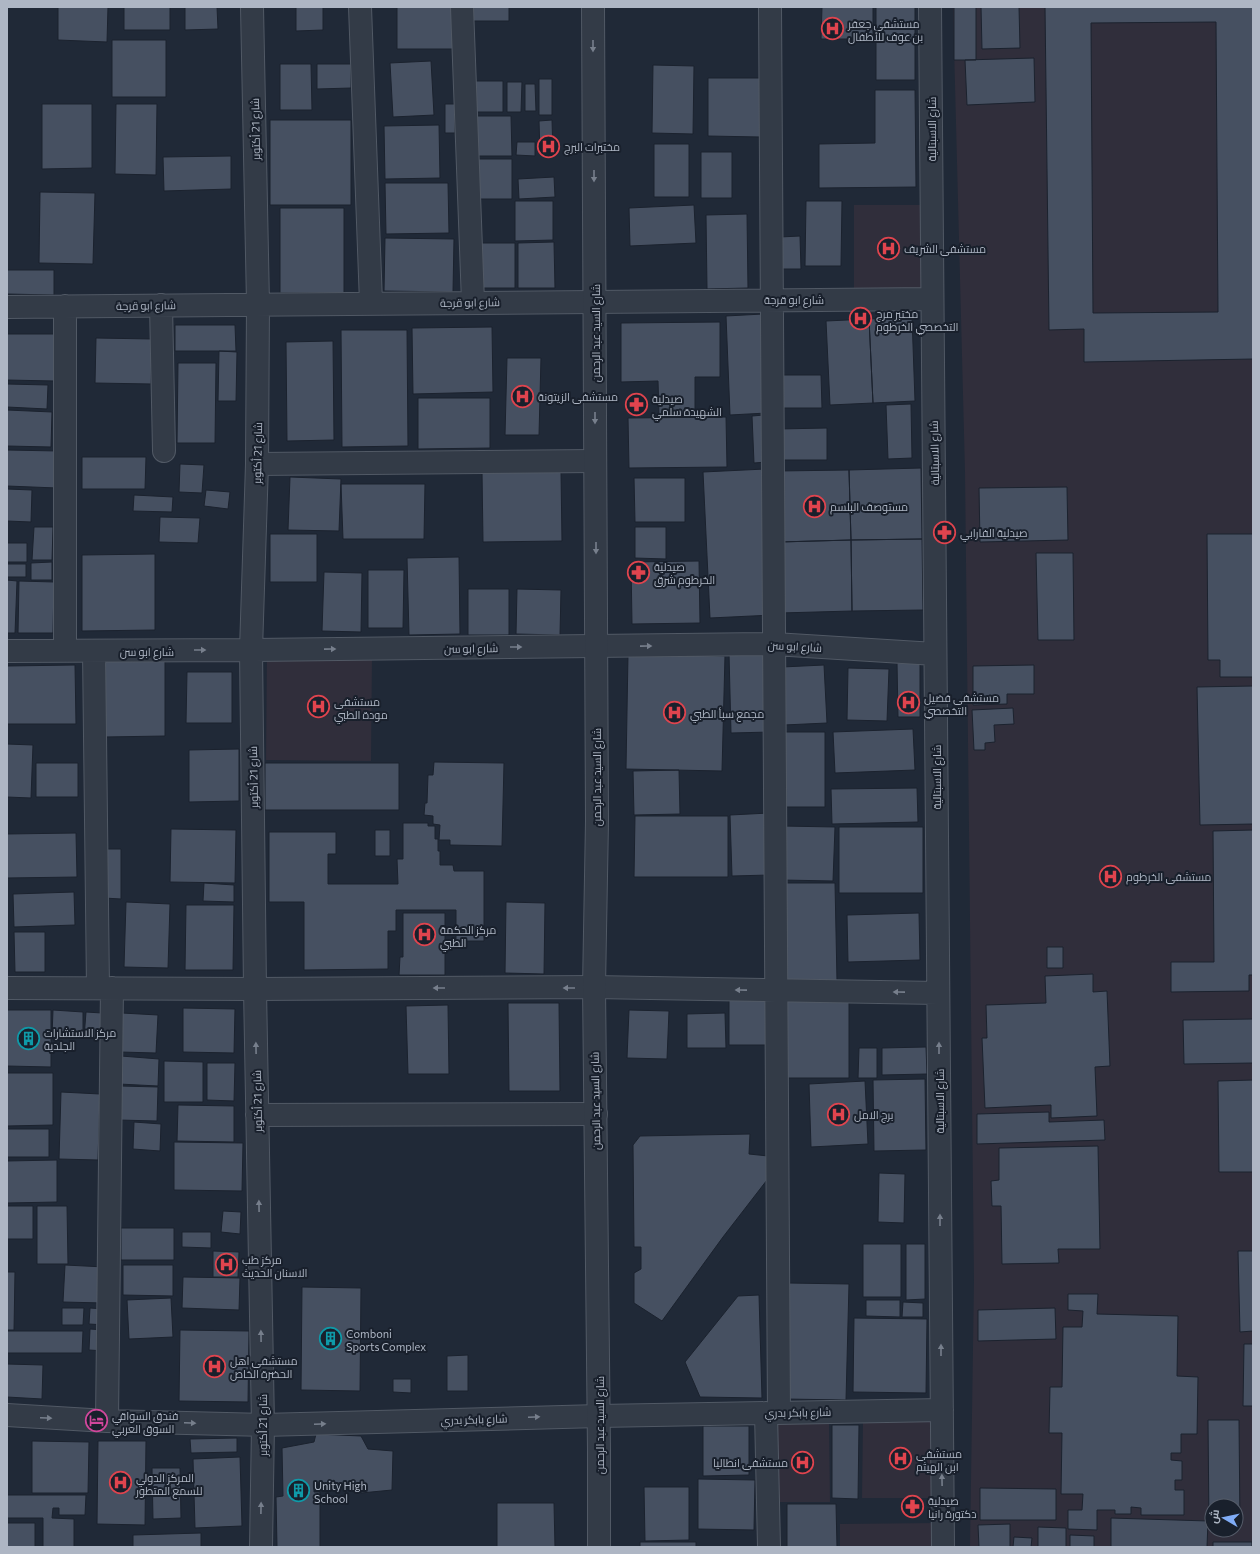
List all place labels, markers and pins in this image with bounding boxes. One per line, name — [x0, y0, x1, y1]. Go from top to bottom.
hospital icon: مستشفى جعفر بن عوف للأطفال — [819, 16, 845, 42]
place label: مستشفى جعفر بن عوف للأطفال — [847, 17, 923, 44]
hospital icon: مختبرات البرج — [535, 133, 561, 159]
place label: مختبرات البرج — [564, 140, 620, 155]
hospital icon: مستشفى الشريف — [876, 235, 902, 261]
place label: مستشفى الشريف — [904, 242, 986, 256]
hospital icon: مختبر مرج التخصصي الخرطوم — [848, 306, 874, 332]
place label: مختبر مرج التخصصي الخرطوم — [876, 307, 959, 335]
hospital icon: مستشفى الزيتونة — [510, 383, 536, 409]
place label: مستشفى الزيتونة — [538, 390, 618, 404]
pharmacy icon: صيدلية الشهيدة سلمي — [623, 391, 649, 417]
place label: صيدلية الشهيدة سلمي — [652, 392, 722, 421]
hospital icon: مستوصف البلسم — [801, 493, 827, 519]
place label: مستوصف البلسم — [830, 500, 908, 515]
pharmacy icon: صيدلية الفارابي — [931, 519, 957, 545]
place label: صيدلية الفارابي — [960, 526, 1028, 542]
pharmacy icon: صيدلية الخرطوم شرق — [626, 559, 652, 585]
place label: صيدلية الخرطوم شرق — [654, 560, 715, 588]
hospital icon: مستشفى فضيل التخصصي — [895, 690, 921, 716]
place label: مستشفى فضيل التخصصي — [924, 691, 999, 719]
hospital icon: مستشفى مودة الطبي — [306, 694, 332, 720]
place label: مستشفى مودة الطبي — [334, 695, 388, 724]
hospital icon: مجمع سبأ الطبي — [662, 700, 688, 726]
place label: مجمع سبأ الطبي — [690, 707, 764, 723]
hospital icon: مستشفى الخرطوم — [1098, 863, 1124, 889]
place label: مستشفى الخرطوم — [1126, 870, 1211, 885]
hospital icon: مركز الحكمة الطبي — [411, 922, 437, 948]
place label: مركز الحكمة الطبي — [440, 923, 496, 952]
building icon: مركز الاستشارات الجلدية — [16, 1025, 42, 1051]
place label: مركز الاستشارات الجلدية — [44, 1026, 116, 1052]
hospital icon: برج الامل — [825, 1101, 851, 1127]
place label: برج الامل — [854, 1108, 894, 1123]
hospital icon: مركز طب الاسنان الحديث — [213, 1252, 239, 1278]
place label: مركز طب الاسنان الحديث — [242, 1253, 307, 1280]
building icon: Comboni Sports Complex — [318, 1326, 344, 1352]
place label: Comboni Sports Complex — [346, 1327, 426, 1353]
hospital icon: مستشفى اهل الحضرة الخاص — [201, 1353, 227, 1379]
place label: مستشفى اهل الحضرة الخاص — [230, 1354, 297, 1381]
hotel icon: فندق السواقي السوق العربي — [84, 1408, 110, 1434]
place label: فندق السواقي السوق العربي — [112, 1409, 178, 1438]
hospital icon: مستشفى ابن الهيثم — [887, 1446, 913, 1472]
place label: مستشفى ابن الهيثم — [916, 1447, 962, 1475]
hospital icon: مستشفى انطاليا — [790, 1449, 816, 1475]
place label: مستشفى انطاليا — [713, 1456, 788, 1470]
hospital icon: المركز الدولي للسمع المتطور — [108, 1470, 134, 1496]
place label: المركز الدولي للسمع المتطور — [135, 1471, 202, 1499]
building icon: Unity High School — [285, 1478, 311, 1504]
place label: Unity High School — [314, 1479, 367, 1505]
pharmacy icon: صيدلية دكتورة رانيا — [900, 1493, 926, 1519]
place label: صيدلية دكتورة رانيا — [928, 1494, 976, 1521]

